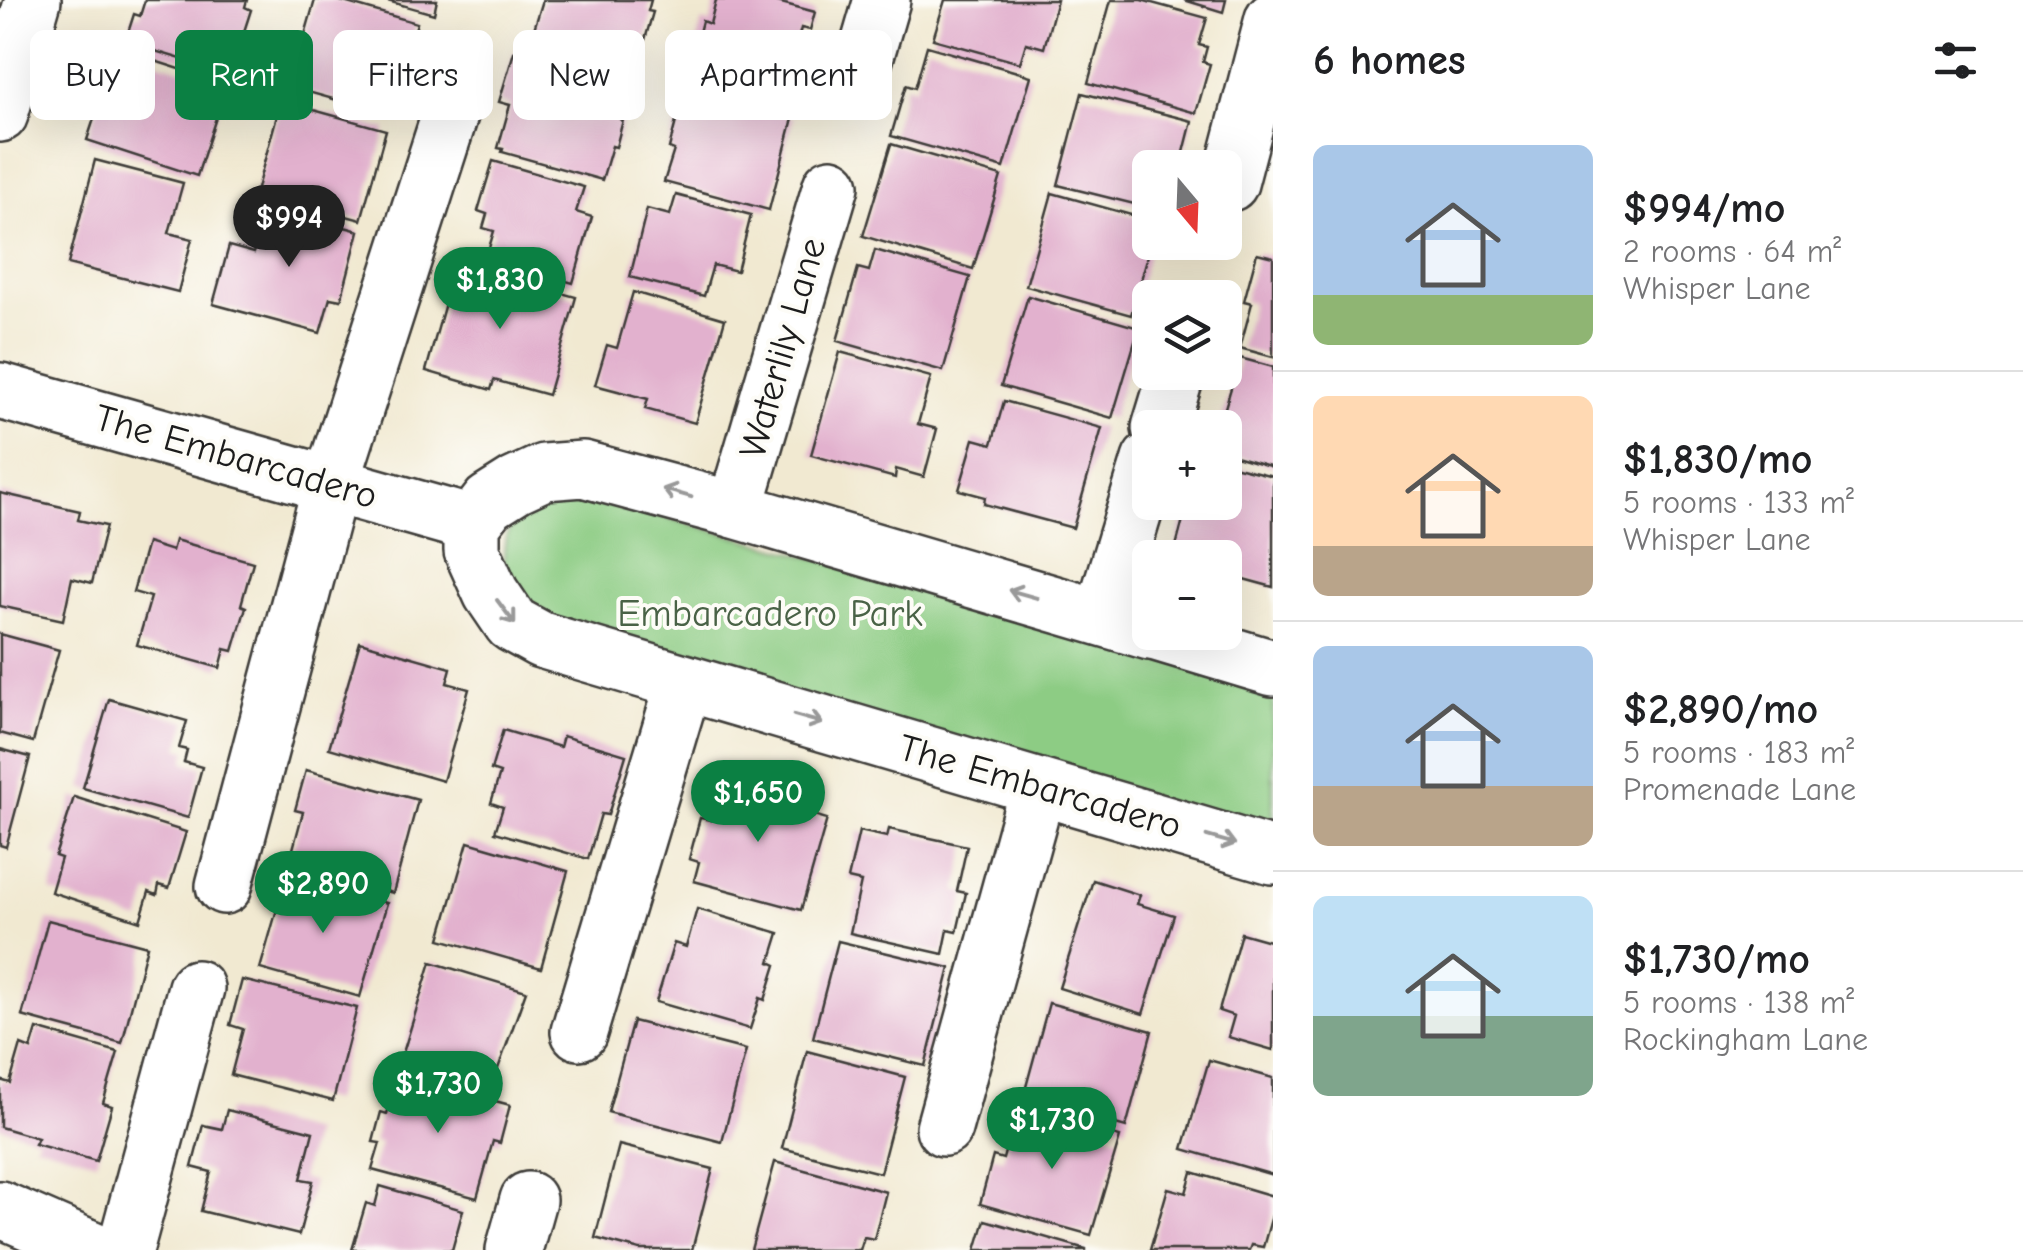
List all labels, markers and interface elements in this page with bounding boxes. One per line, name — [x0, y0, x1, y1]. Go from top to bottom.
chip: Buy — [30, 30, 155, 120]
chip: Rent — [175, 30, 313, 120]
chip: Filters — [333, 30, 493, 120]
chip: New — [513, 30, 645, 120]
chip: Apartment — [665, 30, 892, 120]
icon: filters — [1928, 33, 1983, 88]
text: 6 homes — [1313, 36, 1466, 85]
north arrow — [1132, 150, 1242, 260]
map controls — [1132, 150, 1242, 650]
text: $994/mo — [1623, 184, 1785, 233]
pin: $994 — [230, 185, 348, 270]
icon: home — [1393, 185, 1513, 305]
text: $994 — [255, 199, 323, 236]
street label: Waterlily Lane — [731, 233, 835, 463]
text: 2 rooms · 64 m² — [1623, 233, 1841, 270]
pin: $1,830 — [419, 247, 581, 332]
text: $1,830 — [456, 261, 544, 298]
text: Whisper Lane — [1623, 270, 1811, 307]
button: layers — [1132, 280, 1242, 390]
street label: The Embarcadero — [90, 396, 382, 518]
button: + — [1132, 410, 1242, 520]
text: $1,830/mo — [1623, 435, 1813, 484]
icon: home — [1393, 436, 1513, 556]
one-way arrow — [662, 483, 694, 501]
text: 5 rooms · 133 m² — [1623, 484, 1854, 521]
text: Whisper Lane — [1623, 521, 1811, 558]
button: − — [1132, 540, 1242, 650]
one-way arrow — [1008, 584, 1039, 602]
park label: Embarcadero Park — [617, 592, 923, 636]
one-way arrow — [494, 599, 516, 625]
text: $2,890/mo — [1623, 685, 1818, 734]
icon: home — [1393, 686, 1513, 806]
one-way arrow — [792, 711, 824, 729]
street label: The Embarcadero — [894, 726, 1186, 848]
text: 5 rooms · 183 m² — [1623, 734, 1854, 771]
pin: $1,650 — [677, 760, 839, 845]
text: Promenade Lane — [1623, 771, 1856, 808]
text: $1,650 — [713, 774, 803, 811]
one-way arrow — [1205, 832, 1236, 850]
pin: $2,890 — [242, 851, 404, 936]
text: $2,890 — [277, 865, 369, 902]
text: $1,730/mo — [1623, 935, 1810, 984]
icon: home — [1393, 936, 1513, 1056]
text: 5 rooms · 138 m² — [1623, 984, 1854, 1021]
text: Rockingham Lane — [1623, 1021, 1868, 1058]
pin: $1,730 — [357, 1051, 519, 1136]
text: $1,730 — [395, 1065, 481, 1102]
pin: $1,730 — [971, 1087, 1133, 1172]
text: $1,730 — [1009, 1101, 1095, 1138]

